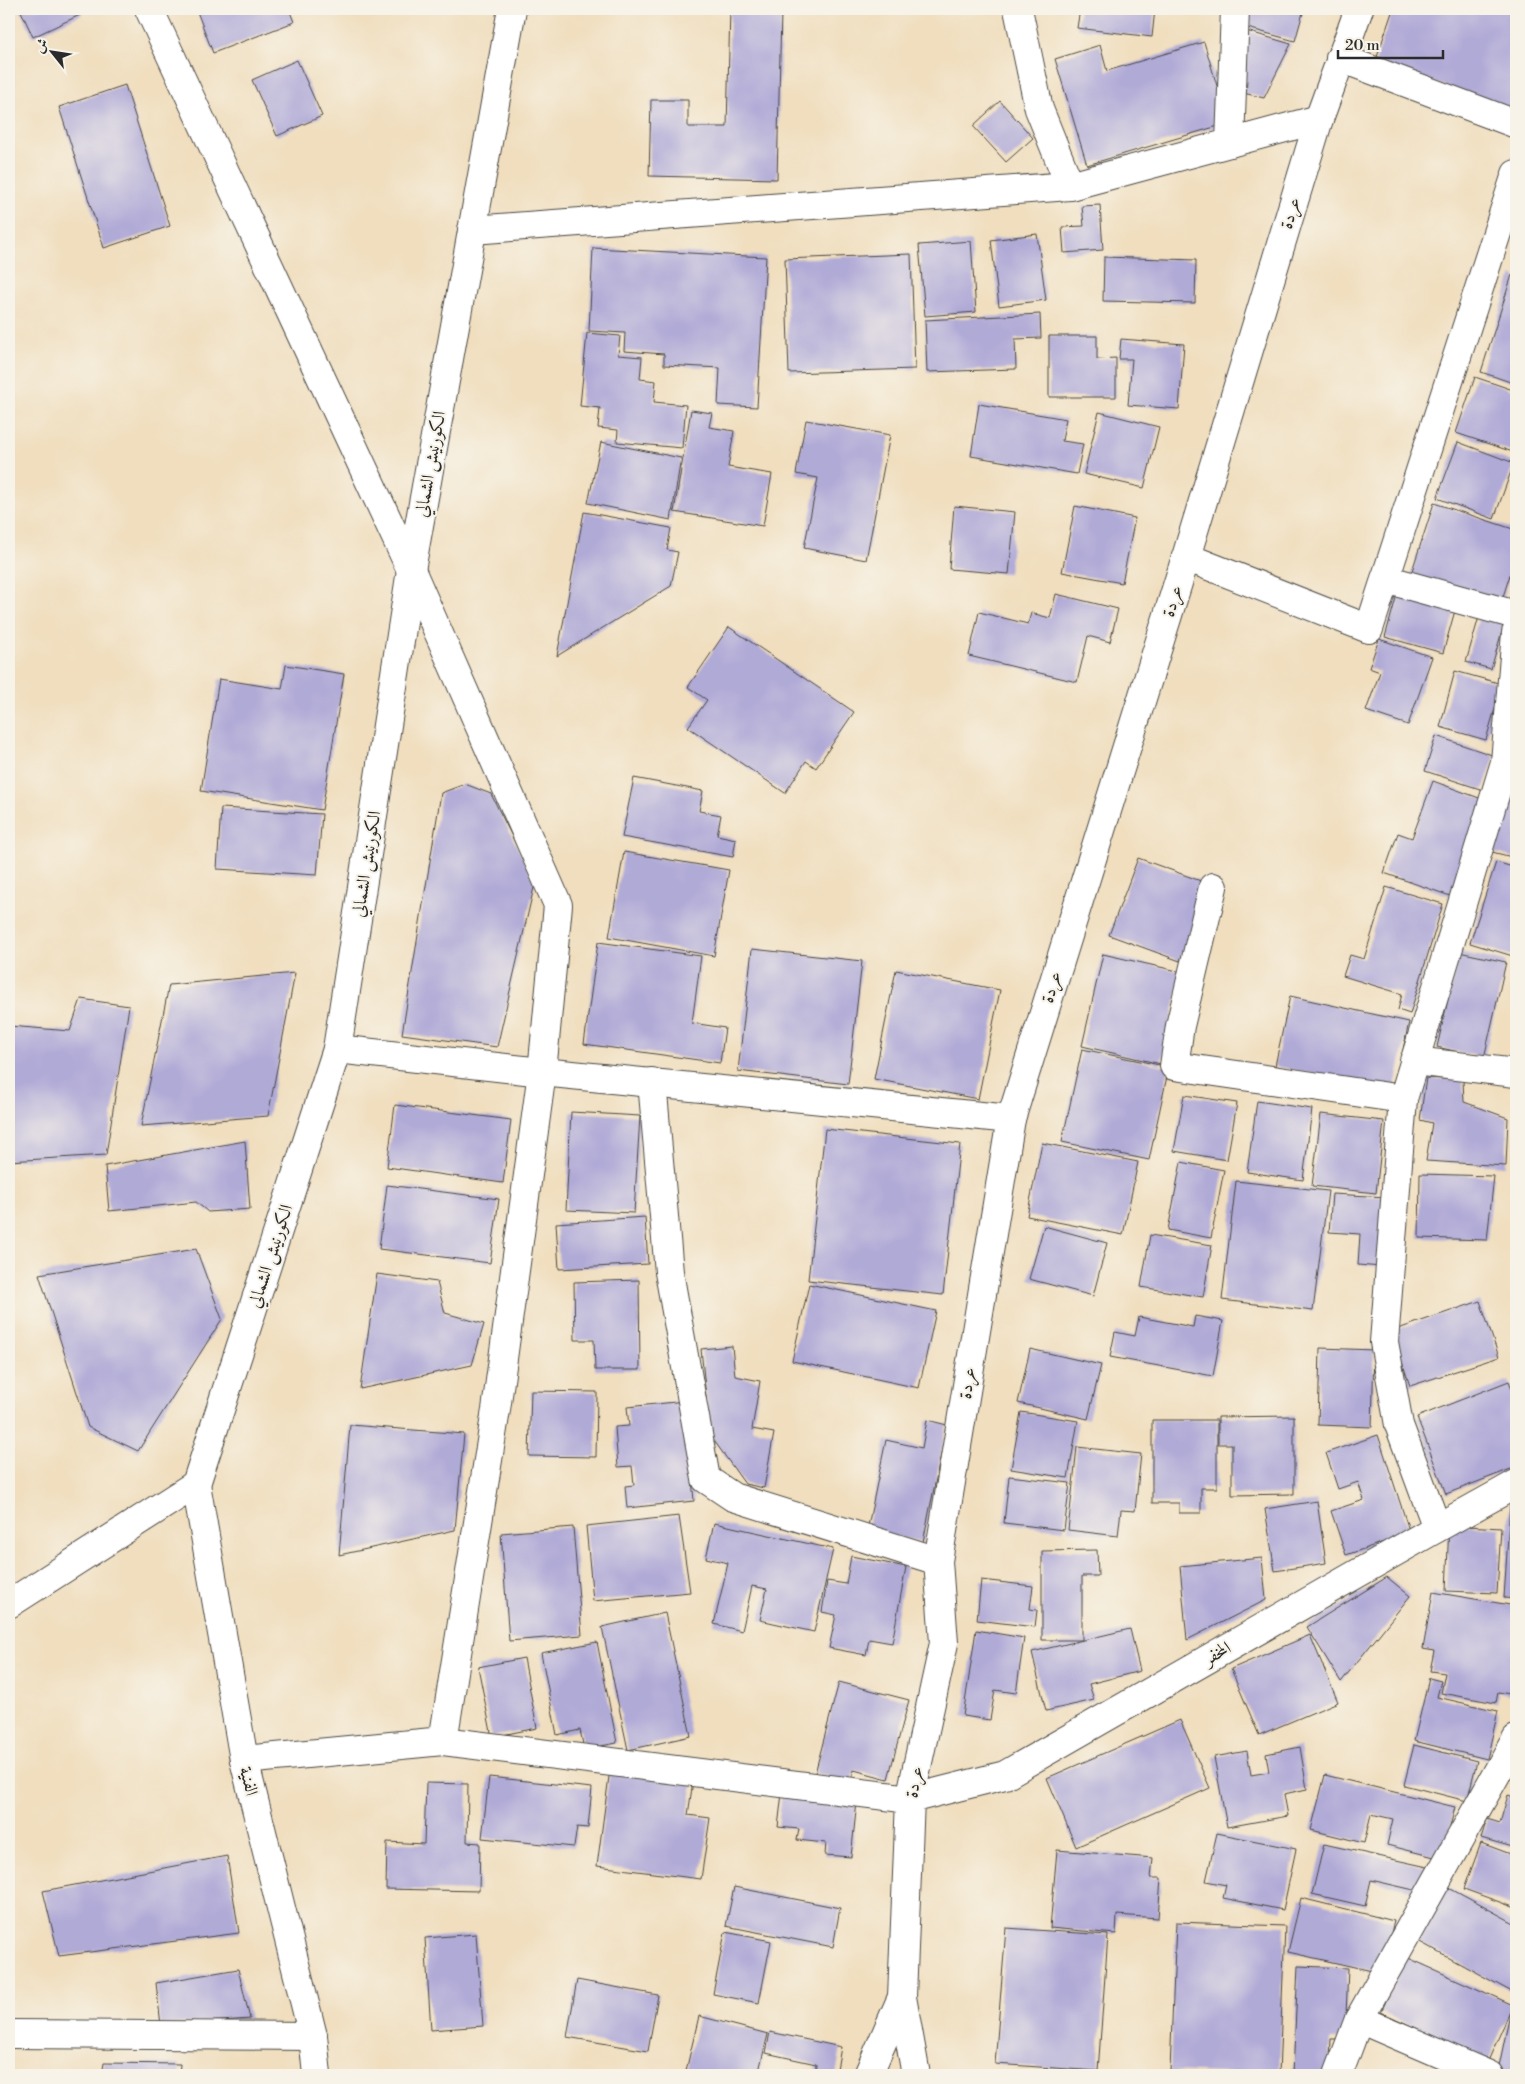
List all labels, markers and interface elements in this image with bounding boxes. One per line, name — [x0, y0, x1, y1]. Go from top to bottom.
north arrow — [28, 28, 78, 78]
scale bar — [1338, 28, 1442, 60]
text: ش — [30, 35, 53, 57]
text: 20 m — [1345, 36, 1380, 55]
street label: عردة — [1275, 195, 1307, 232]
street label: الكورنيش الشمالي — [410, 409, 454, 520]
street label: عردة — [1157, 583, 1189, 620]
street label: الكورنيش الشمالي — [347, 809, 389, 920]
street label: عردة — [1036, 969, 1068, 1006]
street label: الكورنيش الشمالي — [243, 1201, 301, 1312]
street label: عردة — [954, 1366, 982, 1401]
street label: المخفر — [1198, 1636, 1235, 1671]
street label: الفنية — [234, 1764, 263, 1798]
street label: عردة — [900, 1764, 930, 1800]

